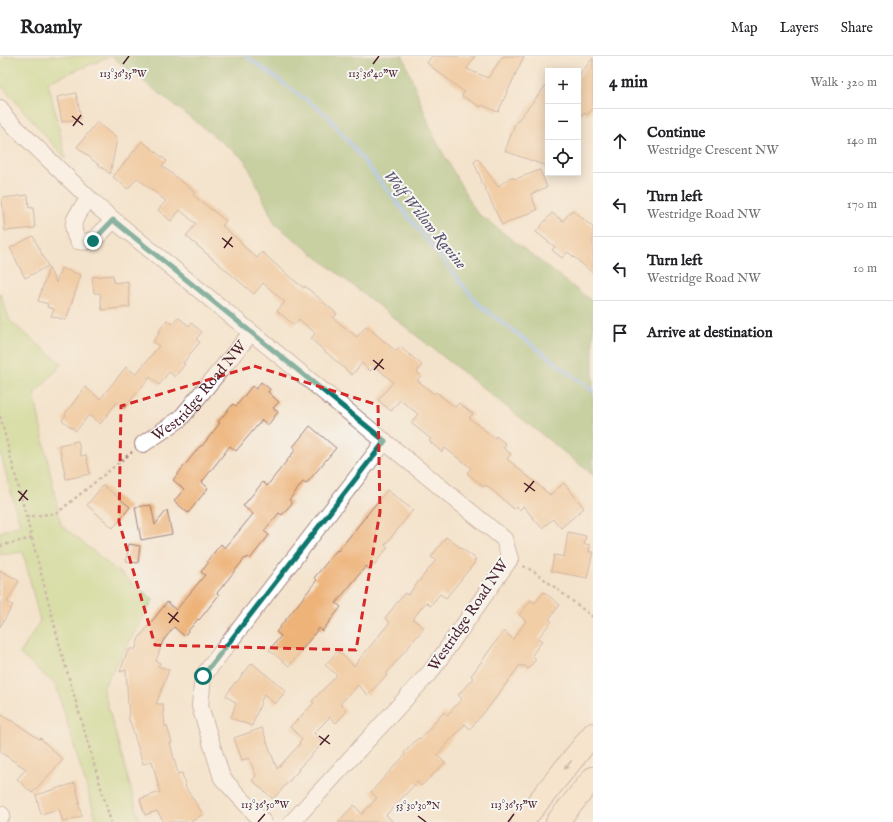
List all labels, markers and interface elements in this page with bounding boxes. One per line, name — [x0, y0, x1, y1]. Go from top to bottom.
text: Roamly — [20, 16, 82, 40]
text: Map — [731, 19, 758, 37]
text: Layers — [780, 19, 819, 37]
text: Share — [841, 19, 873, 37]
text: 113°36'35"W — [100, 68, 147, 81]
text: 113°36'40"W — [348, 68, 398, 81]
map controls — [545, 68, 581, 176]
button: + — [545, 68, 581, 104]
text: 4 min — [609, 72, 648, 93]
text: Walk · 320 m — [811, 74, 877, 91]
button: − — [545, 104, 581, 140]
text: Continue — [647, 123, 705, 142]
icon: ahead — [609, 130, 631, 152]
text: 140 m — [847, 132, 877, 149]
button: locate — [545, 140, 581, 176]
text: Westridge Crescent NW — [647, 142, 779, 159]
water label: Wolf Willow Ravine — [379, 167, 471, 274]
text: Turn left — [647, 187, 703, 206]
icon: left — [609, 194, 631, 216]
text: 170 m — [847, 196, 877, 213]
text: Westridge Road NW — [647, 206, 761, 223]
route end — [84, 232, 102, 250]
text: Turn left — [647, 251, 703, 270]
icon: left — [609, 258, 631, 280]
text: 10 m — [853, 260, 877, 277]
text: Westridge Road NW — [647, 270, 761, 287]
icon: arrive — [609, 322, 631, 344]
text: Arrive at destination — [647, 323, 773, 342]
street label: Westridge Road NW — [148, 336, 251, 445]
street label: Westridge Road NW — [424, 555, 513, 675]
route start — [194, 667, 212, 685]
one-way arrow — [564, 759, 573, 770]
text: 113°36'50"W — [241, 799, 289, 812]
text: 113°36'55"W — [491, 799, 538, 812]
text: 53°30'30"N — [396, 800, 440, 813]

